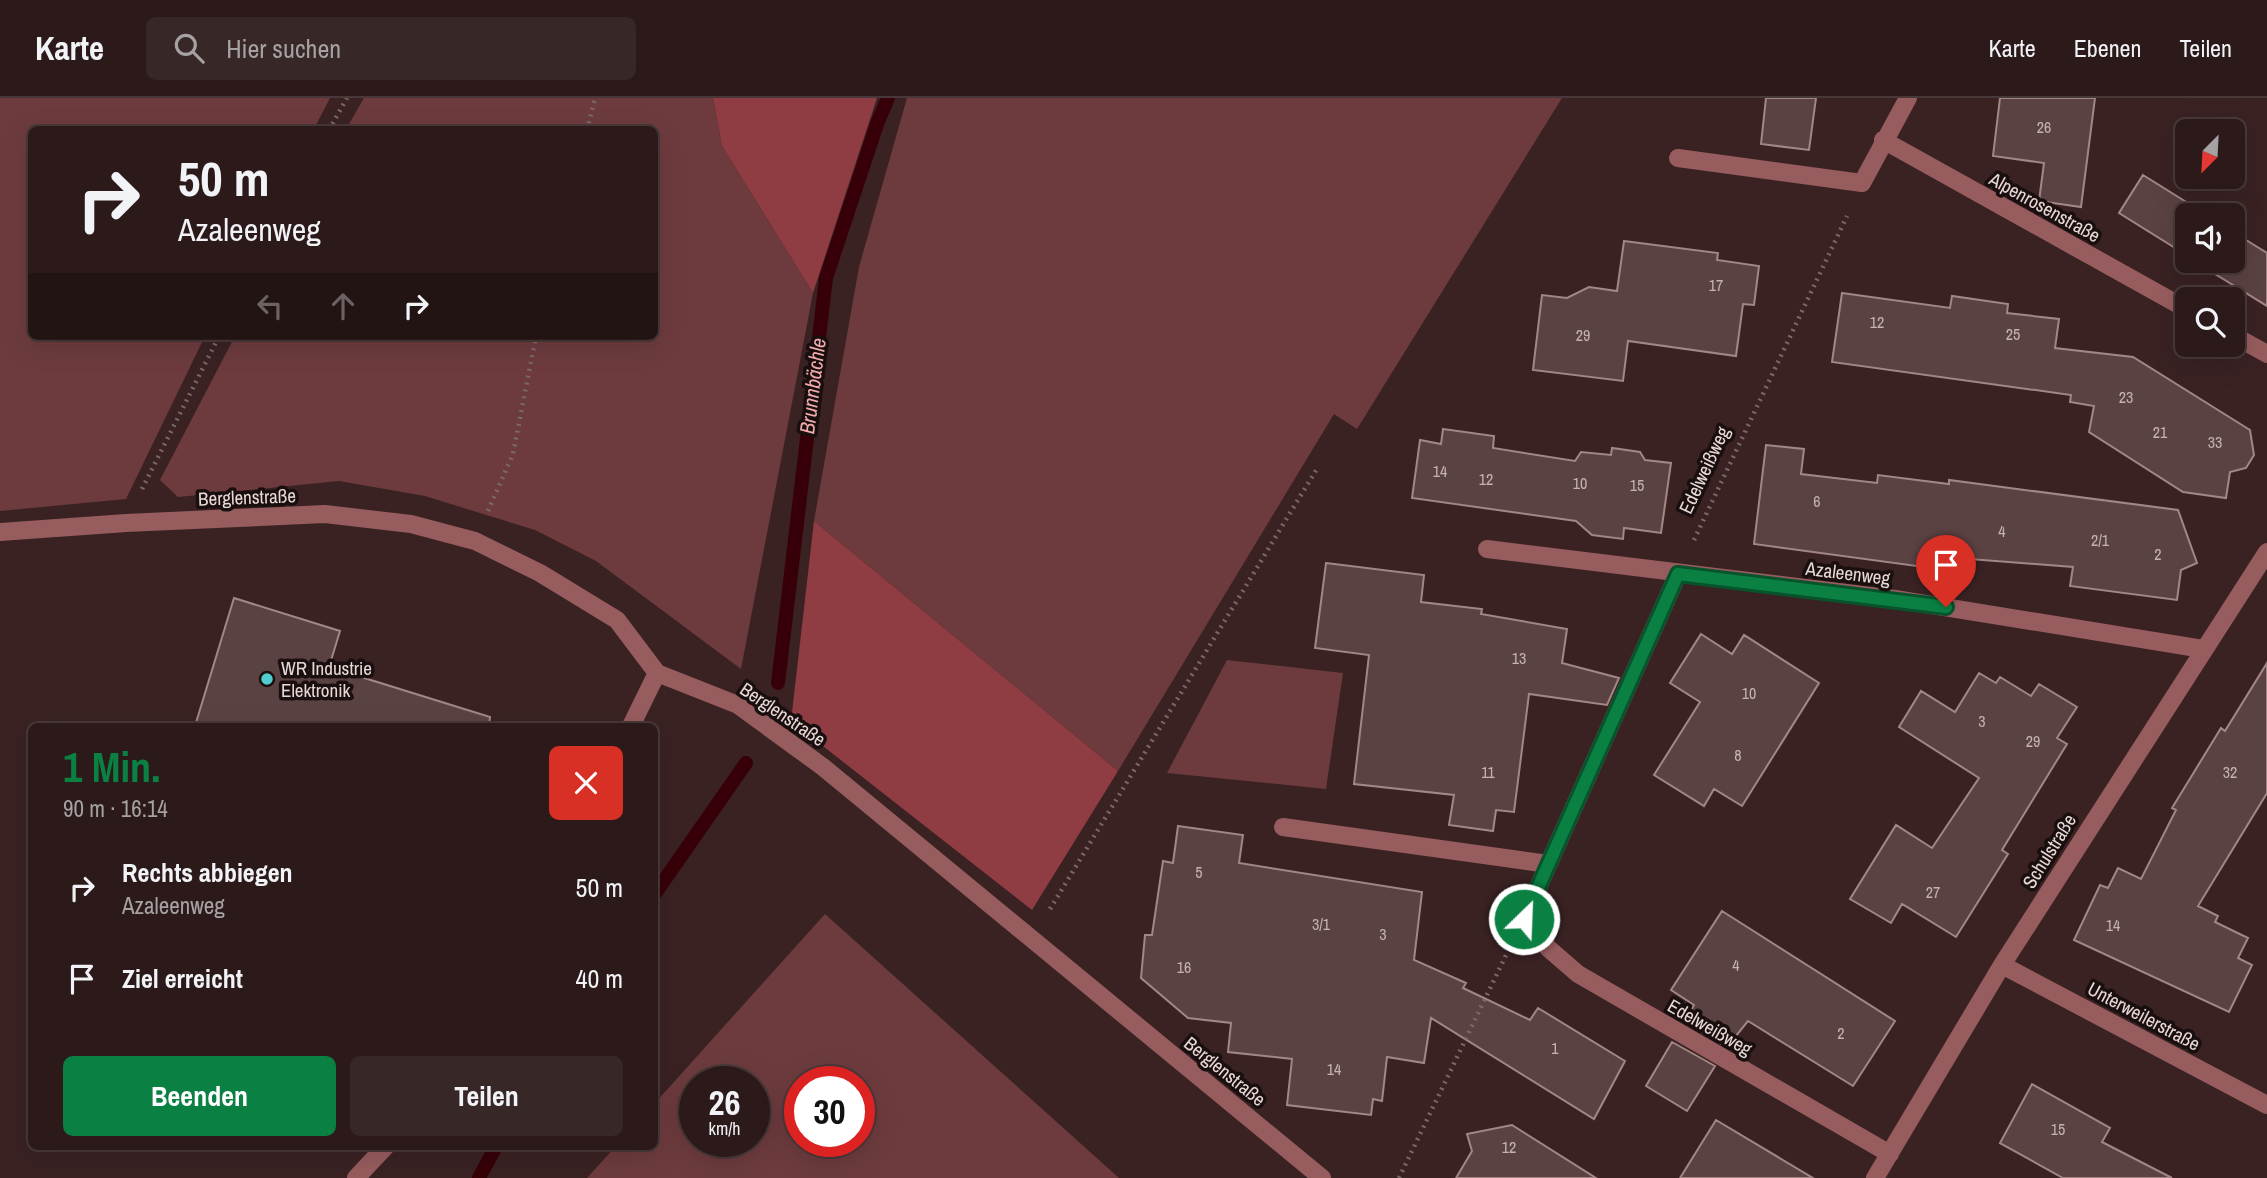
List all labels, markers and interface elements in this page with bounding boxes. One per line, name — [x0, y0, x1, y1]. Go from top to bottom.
search box — [146, 17, 636, 80]
text: Karte — [35, 26, 104, 70]
icon: search — [170, 29, 208, 67]
text: Hier suchen — [226, 31, 341, 66]
text: Karte — [1989, 32, 2036, 64]
text: Ebenen — [2074, 32, 2141, 64]
text: Teilen — [2179, 32, 2232, 64]
house number: 26 — [2037, 116, 2051, 138]
north arrow — [2175, 119, 2245, 189]
map controls — [2175, 119, 2245, 357]
text: 50 m — [178, 145, 270, 211]
icon: right — [63, 154, 154, 245]
street label: Alpenrosenstraße — [1984, 165, 2105, 248]
button: sound — [2175, 203, 2245, 273]
text: Azaleenweg — [178, 208, 321, 251]
house number: 17 — [1709, 274, 1723, 296]
icon: left — [251, 287, 289, 325]
icon: ahead — [324, 287, 362, 325]
icon: right — [397, 287, 435, 325]
button: search — [2175, 287, 2245, 357]
house number: 12 — [1870, 311, 1884, 333]
house number: 25 — [2006, 323, 2020, 345]
house number: 29 — [1576, 324, 1590, 346]
water label: Brunnbächle — [792, 336, 833, 436]
house number: 23 — [2119, 386, 2133, 408]
house number: 21 — [2153, 421, 2168, 443]
street label: Edelweißweg — [1672, 422, 1736, 518]
house number: 33 — [2208, 431, 2222, 453]
house number: 14 — [1433, 460, 1447, 482]
house number: 12 — [1479, 468, 1493, 490]
house number: 10 — [1573, 472, 1587, 494]
house number: 15 — [1630, 474, 1644, 496]
street label: Berglenstraße — [198, 482, 296, 512]
house number: 6 — [1813, 490, 1821, 512]
house number: 4 — [1998, 520, 2006, 542]
house number: 2/1 — [2091, 529, 2110, 551]
pin — [1916, 535, 1976, 607]
house number: 2 — [2154, 543, 2162, 565]
icon: arrive — [1927, 546, 1965, 584]
street label: Azaleenweg — [1803, 555, 1892, 591]
house number: 13 — [1512, 647, 1526, 669]
place label: WR Industrie Elektronik — [281, 655, 372, 703]
marker: WR Industrie Elektronik — [259, 671, 275, 687]
street label: Berglenstraße — [735, 676, 831, 752]
house number: 10 — [1742, 682, 1756, 704]
house number: 3 — [1978, 710, 1986, 732]
house number: 29 — [2026, 730, 2040, 752]
text: 1 Min. — [63, 739, 161, 795]
house number: 8 — [1734, 744, 1742, 766]
button: close — [549, 746, 623, 820]
house number: 11 — [1481, 761, 1496, 783]
house number: 32 — [2223, 761, 2237, 783]
text: 90 m · 16:14 — [63, 793, 168, 824]
street label: Schulstraße — [2016, 809, 2082, 893]
text: Rechts abbiegen — [122, 855, 293, 890]
house number: 5 — [1195, 861, 1203, 883]
icon: right — [63, 869, 101, 907]
text: 50 m — [576, 870, 623, 905]
house number: 27 — [1926, 881, 1940, 903]
position arrow — [1487, 882, 1561, 956]
text: Azaleenweg — [122, 890, 225, 921]
house number: 3/1 — [1312, 913, 1331, 935]
house number: 14 — [2106, 914, 2120, 936]
house number: 3 — [1379, 923, 1387, 945]
house number: 4 — [1732, 954, 1740, 976]
house number: 16 — [1177, 956, 1191, 978]
icon: arrive — [63, 960, 101, 998]
text: Ziel erreicht — [122, 961, 243, 996]
text: 40 m — [576, 961, 623, 996]
street label: Unterweilerstraße — [2083, 975, 2205, 1057]
street label: Edelweißweg — [1663, 992, 1757, 1062]
house number: 2 — [1837, 1022, 1845, 1044]
street label: Berglenstraße — [1179, 1030, 1271, 1112]
house number: 1 — [1551, 1037, 1559, 1059]
button: Beenden — [63, 1056, 336, 1136]
button: Teilen — [350, 1056, 623, 1136]
house number: 14 — [1327, 1058, 1341, 1080]
speed limit sign: 30 — [784, 1066, 875, 1157]
text: 26 — [709, 1079, 740, 1126]
text: km/h — [709, 1116, 741, 1141]
house number: 15 — [2051, 1118, 2065, 1140]
house number: 12 — [1502, 1136, 1516, 1158]

